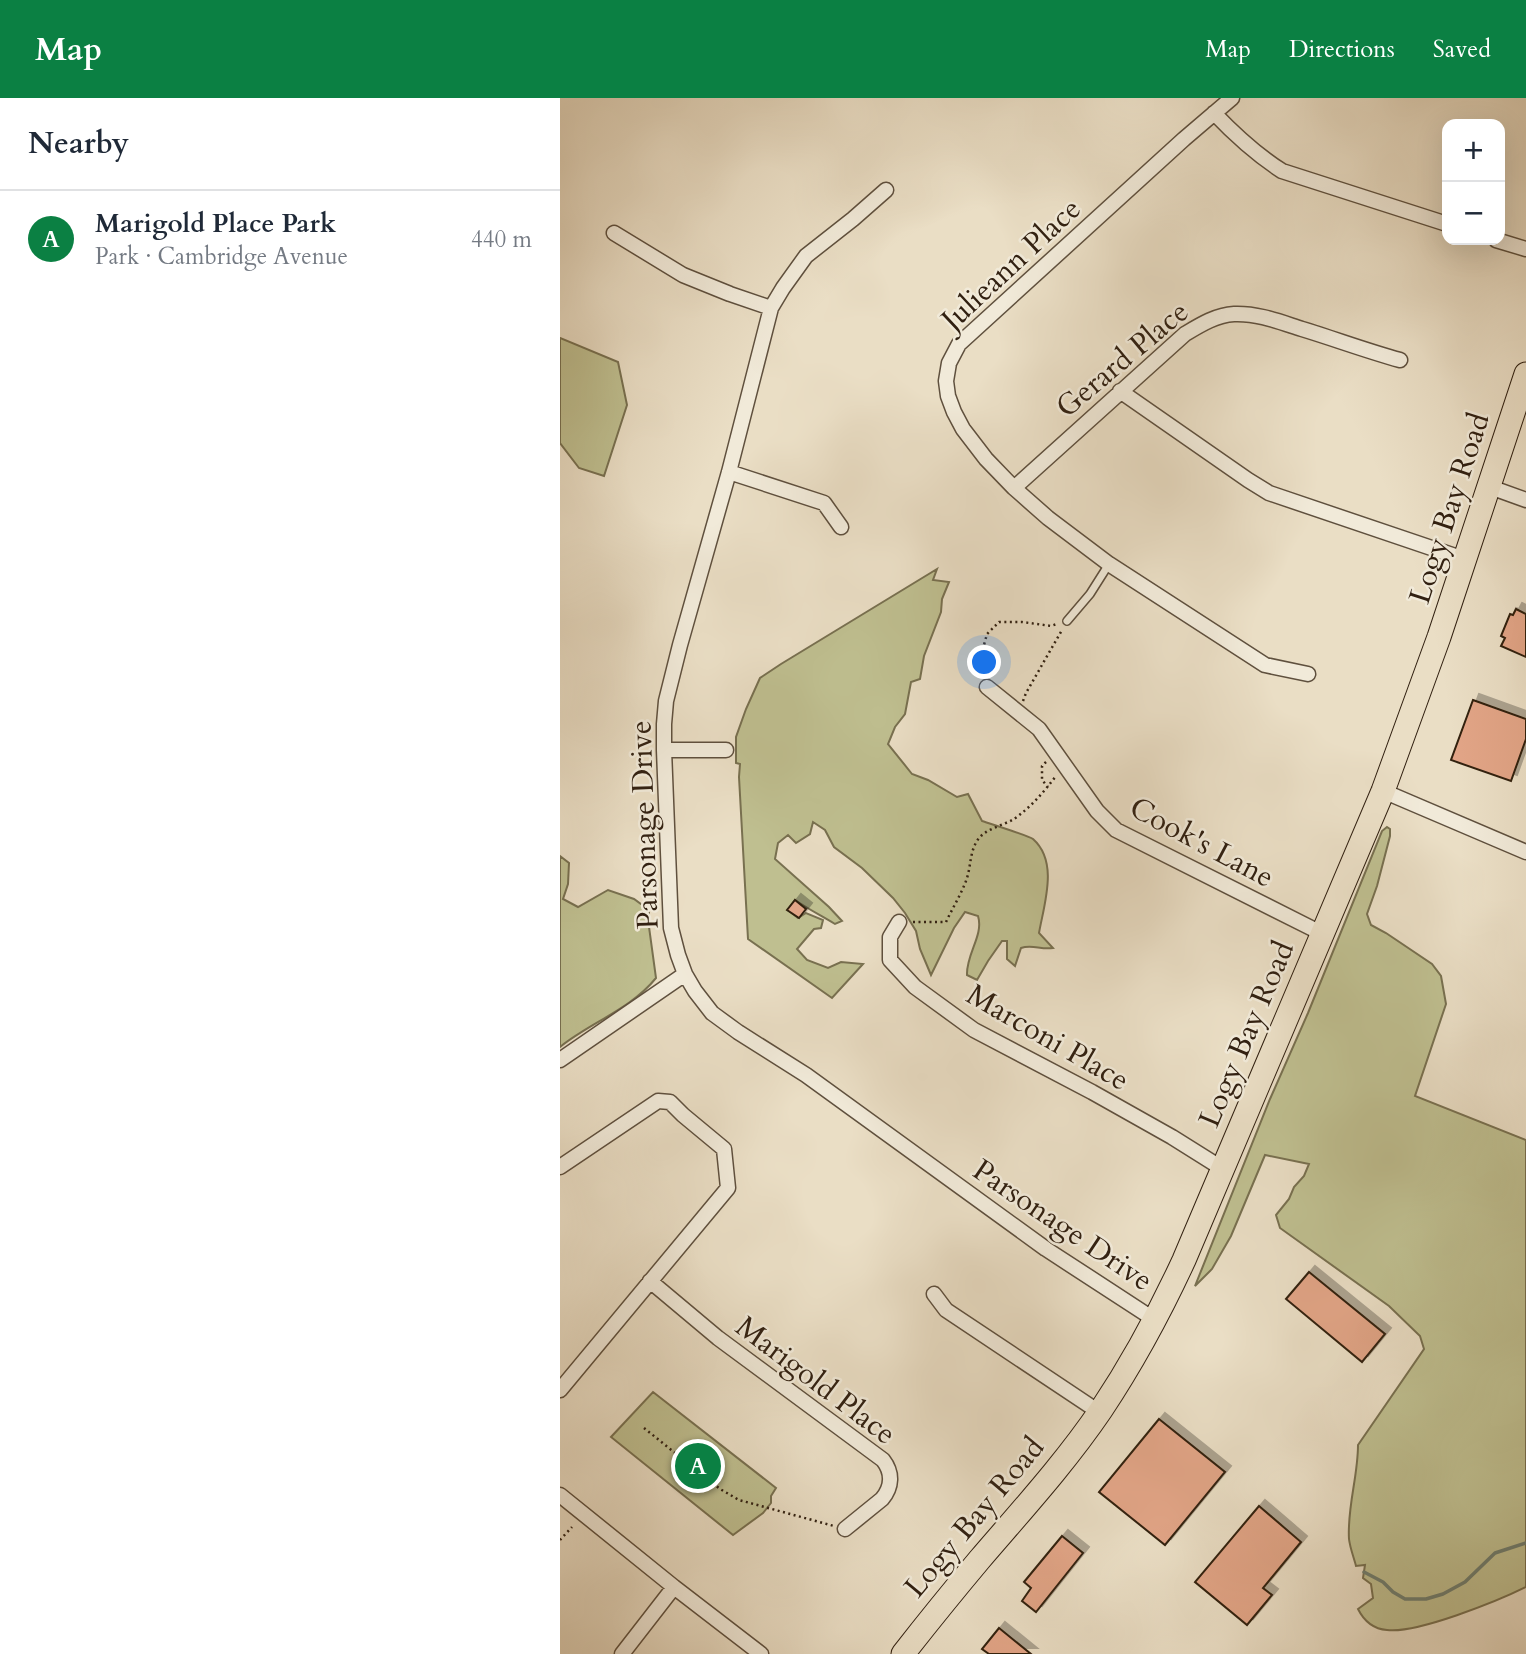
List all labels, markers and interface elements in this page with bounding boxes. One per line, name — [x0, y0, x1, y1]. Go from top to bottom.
text: Map — [35, 27, 102, 72]
text: Map — [1205, 33, 1251, 66]
text: Directions — [1289, 33, 1395, 66]
text: Saved — [1433, 33, 1491, 66]
map controls — [1442, 119, 1505, 245]
button: + — [1442, 119, 1505, 182]
text: Nearby — [28, 123, 129, 164]
button: − — [1442, 182, 1505, 245]
street label: Julieann Place — [930, 189, 1090, 342]
text: Marigold Place Park — [95, 206, 336, 241]
text: A — [42, 224, 60, 255]
text: 440 m — [471, 224, 532, 255]
text: Park · Cambridge Avenue — [95, 241, 348, 272]
street label: Gerard Place — [1047, 292, 1198, 427]
street label: Logy Bay Road — [1399, 407, 1500, 609]
your location — [967, 645, 1001, 679]
street label: Parsonage Drive — [620, 720, 669, 930]
street label: Cook's Lane — [1122, 787, 1281, 898]
street label: Logy Bay Road — [1189, 935, 1304, 1133]
street label: Marconi Place — [959, 974, 1136, 1100]
street label: Parsonage Drive — [965, 1150, 1161, 1301]
street label: Marigold Place — [727, 1307, 904, 1454]
street label: Logy Bay Road — [895, 1428, 1054, 1606]
pin: A — [675, 1440, 721, 1492]

